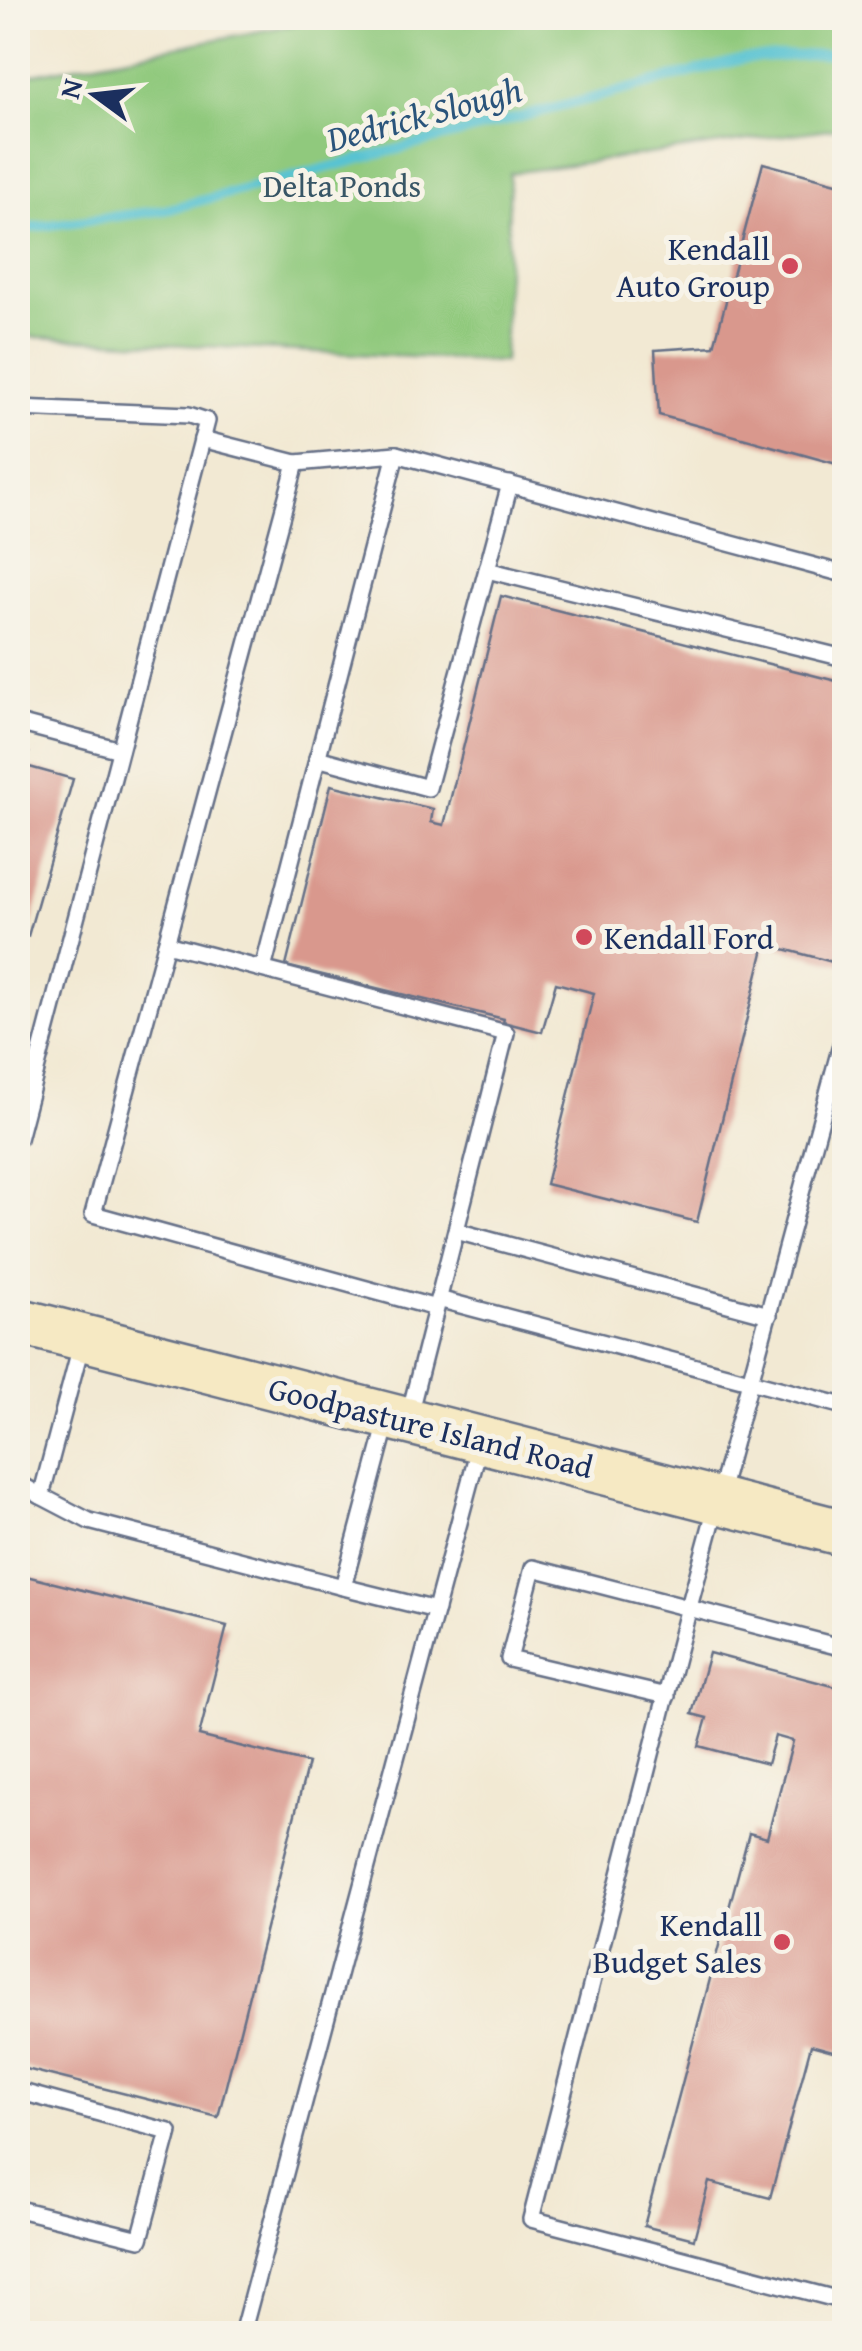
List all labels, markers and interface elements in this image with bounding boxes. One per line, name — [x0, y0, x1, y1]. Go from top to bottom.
north arrow — [45, 45, 145, 145]
water label: Dedrick Slough — [320, 63, 527, 165]
text: N — [48, 74, 93, 103]
park label: Delta Ponds — [263, 162, 421, 209]
place label: Kendall Auto Group — [616, 225, 770, 309]
marker: Kendall Auto Group — [779, 255, 801, 277]
place label: Kendall Ford — [604, 914, 774, 961]
marker: Kendall Ford — [573, 926, 595, 948]
street label: Goodpasture Island Road — [264, 1364, 598, 1490]
place label: Kendall Budget Sales — [593, 1901, 762, 1985]
marker: Kendall Budget Sales — [771, 1931, 793, 1953]

